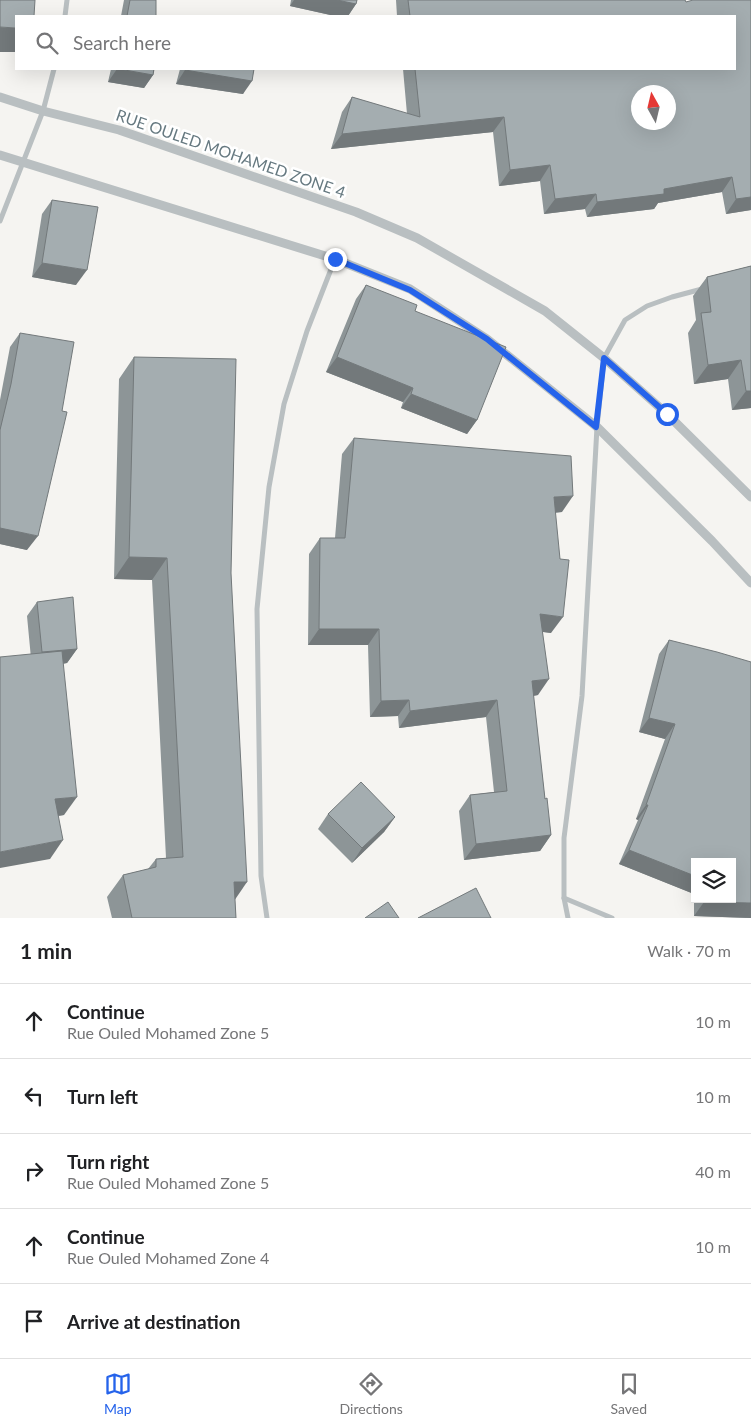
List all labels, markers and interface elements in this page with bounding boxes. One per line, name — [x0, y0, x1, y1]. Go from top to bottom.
search box — [15, 15, 736, 70]
icon: search — [33, 29, 61, 57]
text: Search here — [73, 31, 171, 54]
north arrow — [631, 85, 676, 130]
street label: RUE OULED MOHAMED ZONE 4 — [114, 105, 348, 201]
route end — [324, 248, 347, 271]
route start — [656, 403, 679, 426]
map controls — [691, 858, 736, 903]
button: layers — [691, 858, 736, 903]
text: 1 min — [20, 938, 72, 963]
text: Walk · 70 m — [647, 941, 731, 960]
text: Continue — [67, 1000, 145, 1023]
icon: ahead — [20, 1007, 48, 1035]
text: 10 m — [695, 1012, 731, 1031]
text: Rue Ouled Mohamed Zone 5 — [67, 1023, 269, 1042]
icon: left — [20, 1082, 48, 1110]
text: Turn left — [67, 1085, 138, 1108]
text: 10 m — [695, 1087, 731, 1106]
text: Turn right — [67, 1150, 149, 1173]
icon: right — [20, 1157, 48, 1185]
text: 40 m — [695, 1162, 731, 1181]
text: Rue Ouled Mohamed Zone 5 — [67, 1173, 269, 1192]
text: Continue — [67, 1225, 145, 1248]
icon: ahead — [20, 1232, 48, 1260]
text: 10 m — [695, 1237, 731, 1256]
text: Rue Ouled Mohamed Zone 4 — [67, 1248, 269, 1267]
icon: arrive — [20, 1307, 48, 1335]
text: Arrive at destination — [67, 1310, 240, 1333]
tab: Map — [104, 1370, 132, 1417]
tab: Directions — [340, 1370, 403, 1417]
tab: Saved — [611, 1370, 647, 1417]

